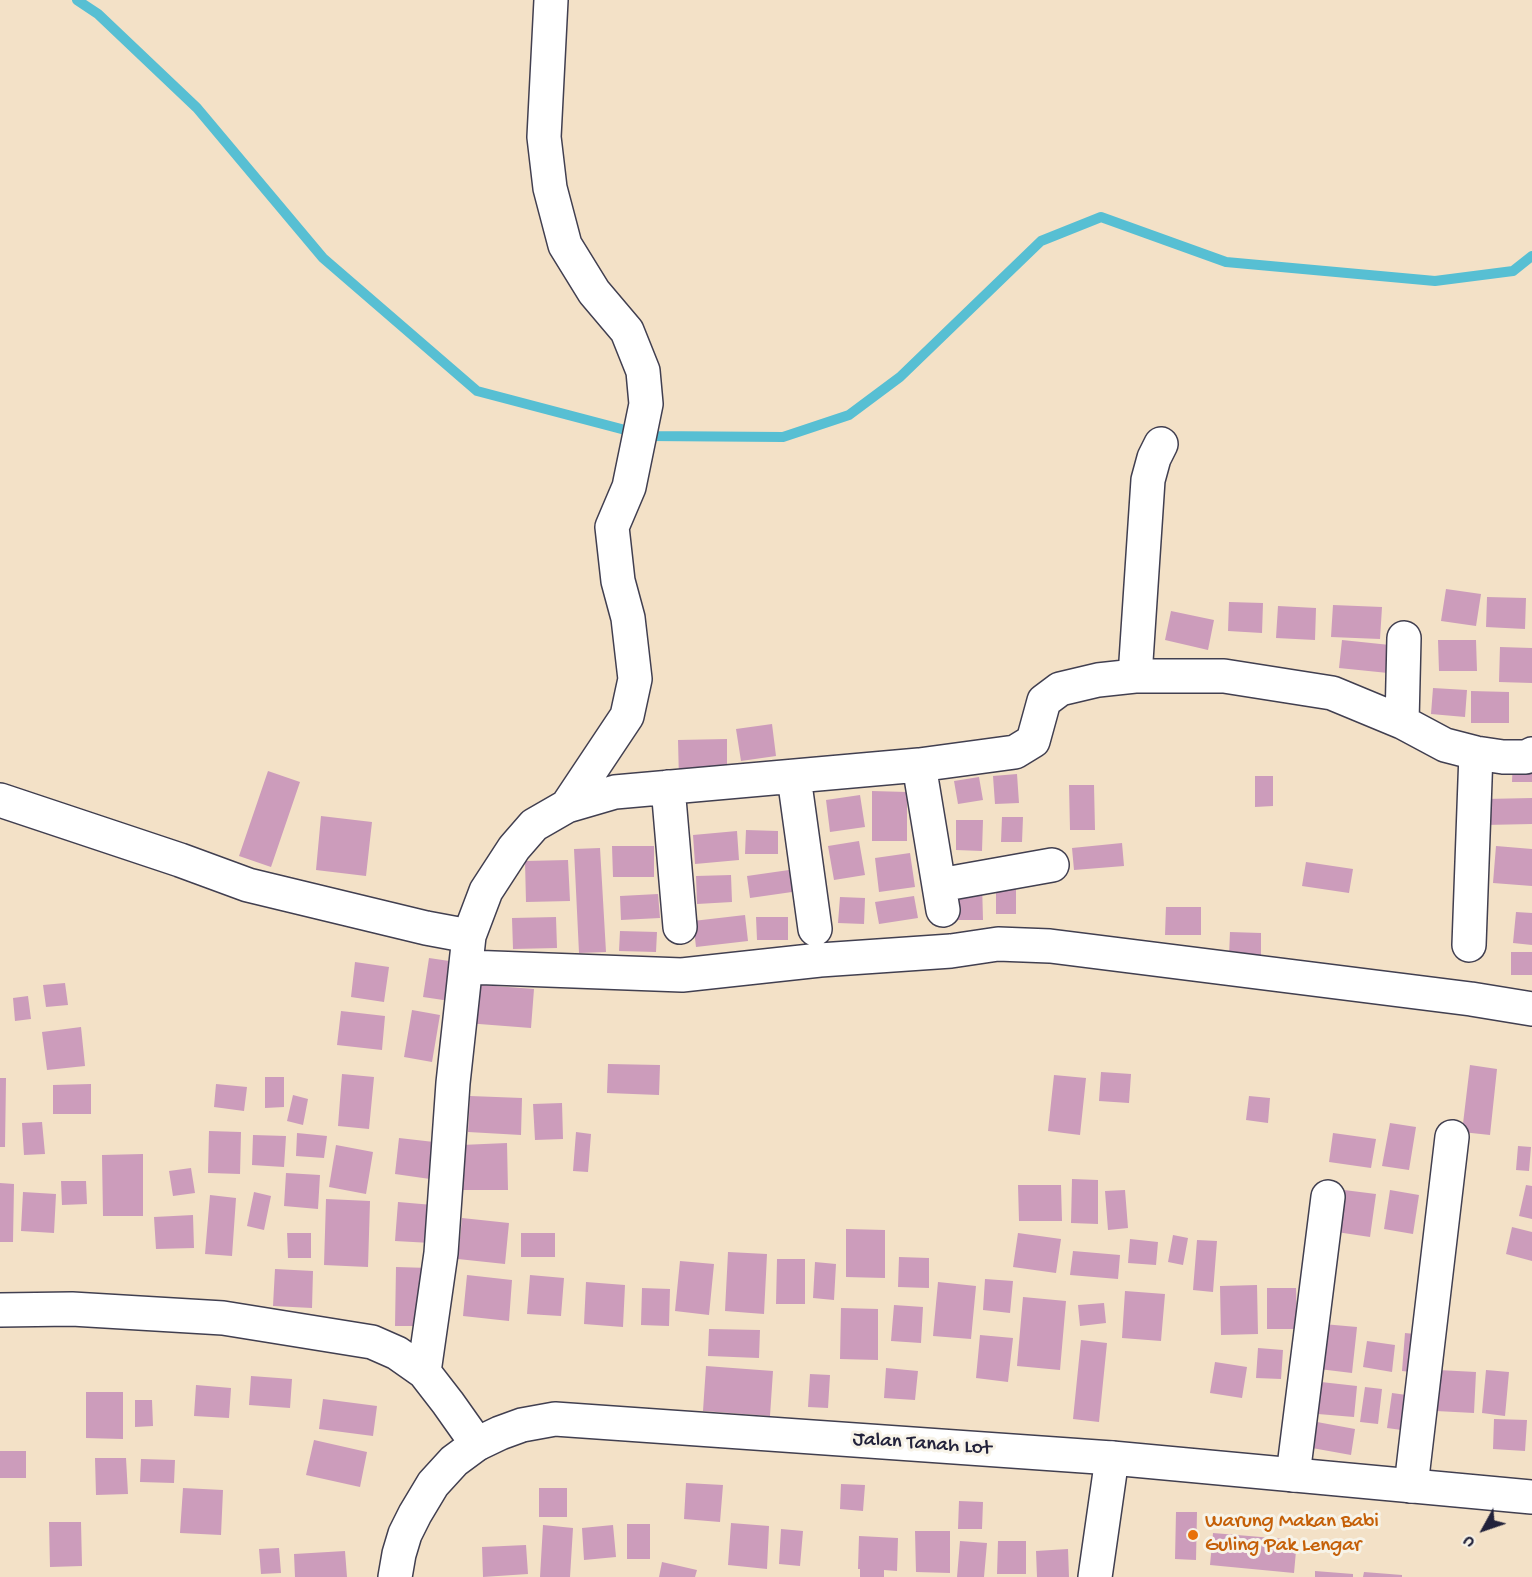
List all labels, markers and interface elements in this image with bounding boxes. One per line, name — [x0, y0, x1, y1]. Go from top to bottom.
street label: Jalan Tanah Lot — [852, 1428, 992, 1462]
north arrow — [1454, 1499, 1514, 1559]
place label: Warung Makan Babi Guling Pak Lengar — [1205, 1510, 1379, 1560]
marker: Warung Makan Babi Guling Pak Lengar — [1186, 1528, 1200, 1542]
text: U — [1460, 1531, 1480, 1551]

